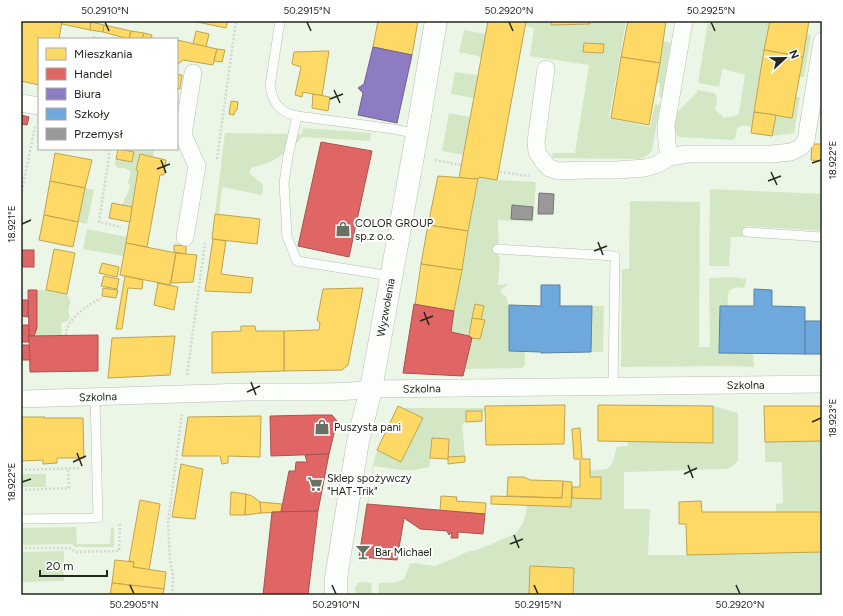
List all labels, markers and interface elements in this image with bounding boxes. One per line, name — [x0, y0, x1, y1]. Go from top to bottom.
text: 50.2910°N — [81, 4, 129, 17]
text: 50.2915°N — [284, 4, 330, 17]
text: 50.2920°N — [485, 4, 533, 17]
text: 50.2925°N — [687, 4, 735, 17]
legend — [38, 38, 178, 150]
north arrow — [765, 38, 805, 78]
text: Mieszkania — [74, 47, 132, 61]
text: N — [786, 48, 801, 61]
text: Handel — [74, 67, 112, 81]
text: Biura — [74, 87, 101, 101]
text: Szkoły — [74, 107, 110, 121]
text: Przemysł — [74, 127, 123, 141]
text: 18.922°E — [826, 141, 839, 179]
text: 18.921°E — [5, 205, 18, 243]
place label: COLOR GROUP sp.z o.o. — [355, 217, 434, 243]
shop icon: COLOR GROUP sp.z o.o. — [334, 220, 352, 238]
street label: Wyzwolenia — [374, 277, 398, 338]
street label: Szkolna — [727, 379, 765, 392]
street label: Szkolna — [403, 382, 441, 396]
street label: Szkolna — [79, 390, 117, 404]
text: 18.923°E — [826, 399, 839, 437]
shop icon: Puszysta pani — [313, 418, 331, 436]
place label: Puszysta pani — [334, 421, 401, 434]
text: 18.922°E — [5, 463, 18, 501]
place label: Sklep spożywczy "HAT-Trik" — [327, 472, 412, 498]
supermarket icon: Sklep spożywczy "HAT-Trik" — [306, 475, 324, 493]
bar icon: Bar Michael — [354, 543, 372, 561]
place label: Bar Michael — [375, 546, 432, 559]
scale bar — [40, 552, 107, 578]
text: 20 m — [46, 559, 74, 573]
text: 50.2905°N — [109, 598, 159, 611]
text: 50.2910°N — [312, 598, 360, 611]
text: 50.2915°N — [515, 598, 561, 611]
text: 50.2920°N — [716, 598, 764, 611]

